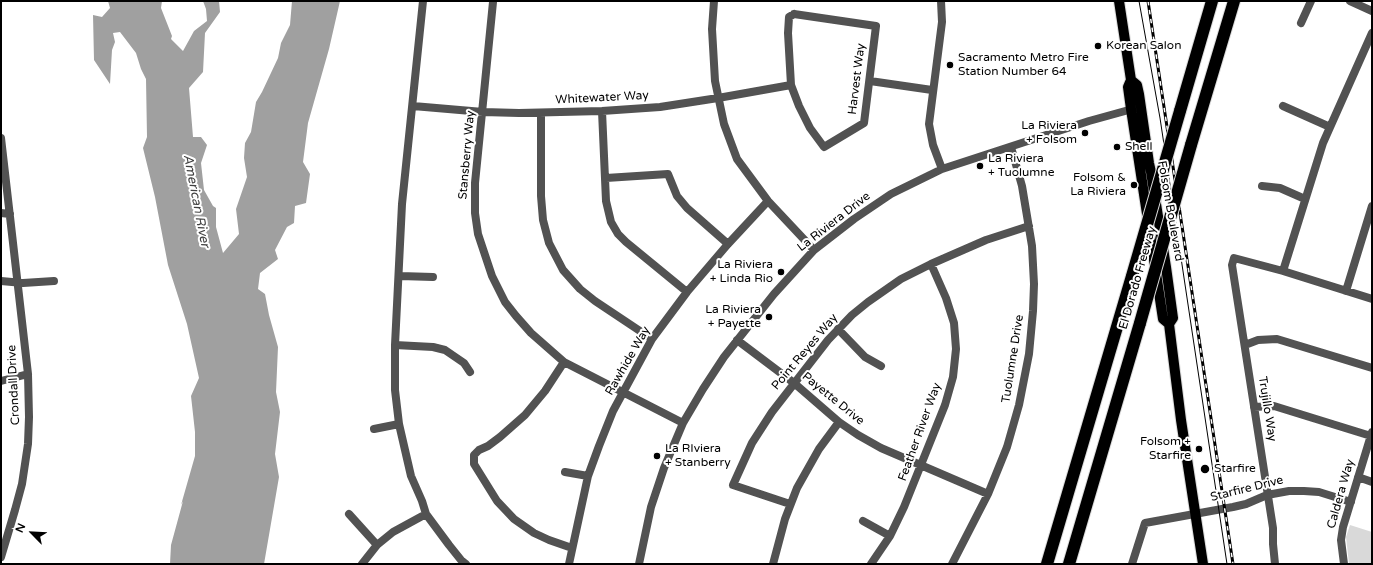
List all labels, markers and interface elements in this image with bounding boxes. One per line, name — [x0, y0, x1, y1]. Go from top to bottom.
place label: Korean Salon — [1106, 39, 1181, 53]
marker: Korean Salon — [1093, 41, 1103, 51]
street label: Harvest Way — [845, 43, 869, 115]
place label: Sacramento Metro Fire Station Number 64 — [958, 51, 1089, 79]
marker: Sacramento Metro Fire Station Number 64 — [945, 60, 955, 70]
street label: Whitewater Way — [555, 88, 649, 108]
street label: Stansberry Way — [456, 110, 478, 200]
place label: La Riviera + Folsom — [1021, 119, 1077, 147]
marker: La Riviera + Folsom — [1080, 128, 1090, 138]
place label: Shell — [1125, 140, 1152, 154]
marker: Shell — [1112, 142, 1122, 152]
place label: La Riviera + Tuolumne — [988, 152, 1054, 180]
water label: American River — [179, 153, 213, 249]
street label: Folsom Boulevard — [1154, 160, 1186, 262]
marker: La Riviera + Tuolumne — [975, 161, 985, 171]
place label: Folsom & La Riviera — [1070, 171, 1126, 199]
marker: Folsom & La Riviera — [1129, 180, 1139, 190]
street label: La Riviera Drive — [795, 189, 873, 255]
street label: El Dorado Freeway — [1116, 225, 1160, 331]
place label: La Riviera + Linda Rio — [710, 258, 773, 286]
marker: La Riviera + Linda Rio — [776, 267, 786, 277]
place label: La Riviera + Payette — [705, 303, 761, 331]
street label: Point Reyes Way — [769, 311, 841, 393]
marker: La Riviera + Payette — [764, 312, 774, 322]
street label: Tuolumne Drive — [999, 314, 1027, 404]
street label: Rawhide Way — [602, 324, 654, 398]
street label: Crondall Drive — [5, 345, 23, 425]
street label: Payette Drive — [799, 369, 867, 429]
street label: Trujillo Way — [1255, 375, 1279, 443]
street label: Feather River Way — [896, 381, 944, 483]
place label: Folsom + Starfire — [1140, 435, 1191, 463]
place label: La RIviera + Stanberry — [665, 442, 731, 470]
marker: Folsom + Starfire — [1194, 444, 1204, 454]
marker: La RIviera + Stanberry — [652, 451, 662, 461]
street label: Caldera Way — [1324, 458, 1358, 530]
place label: Starfire — [1214, 462, 1256, 476]
marker: Starfire — [1199, 463, 1211, 475]
street label: Starfire Drive — [1209, 473, 1285, 505]
north arrow — [12, 513, 52, 553]
text: N — [13, 521, 28, 535]

